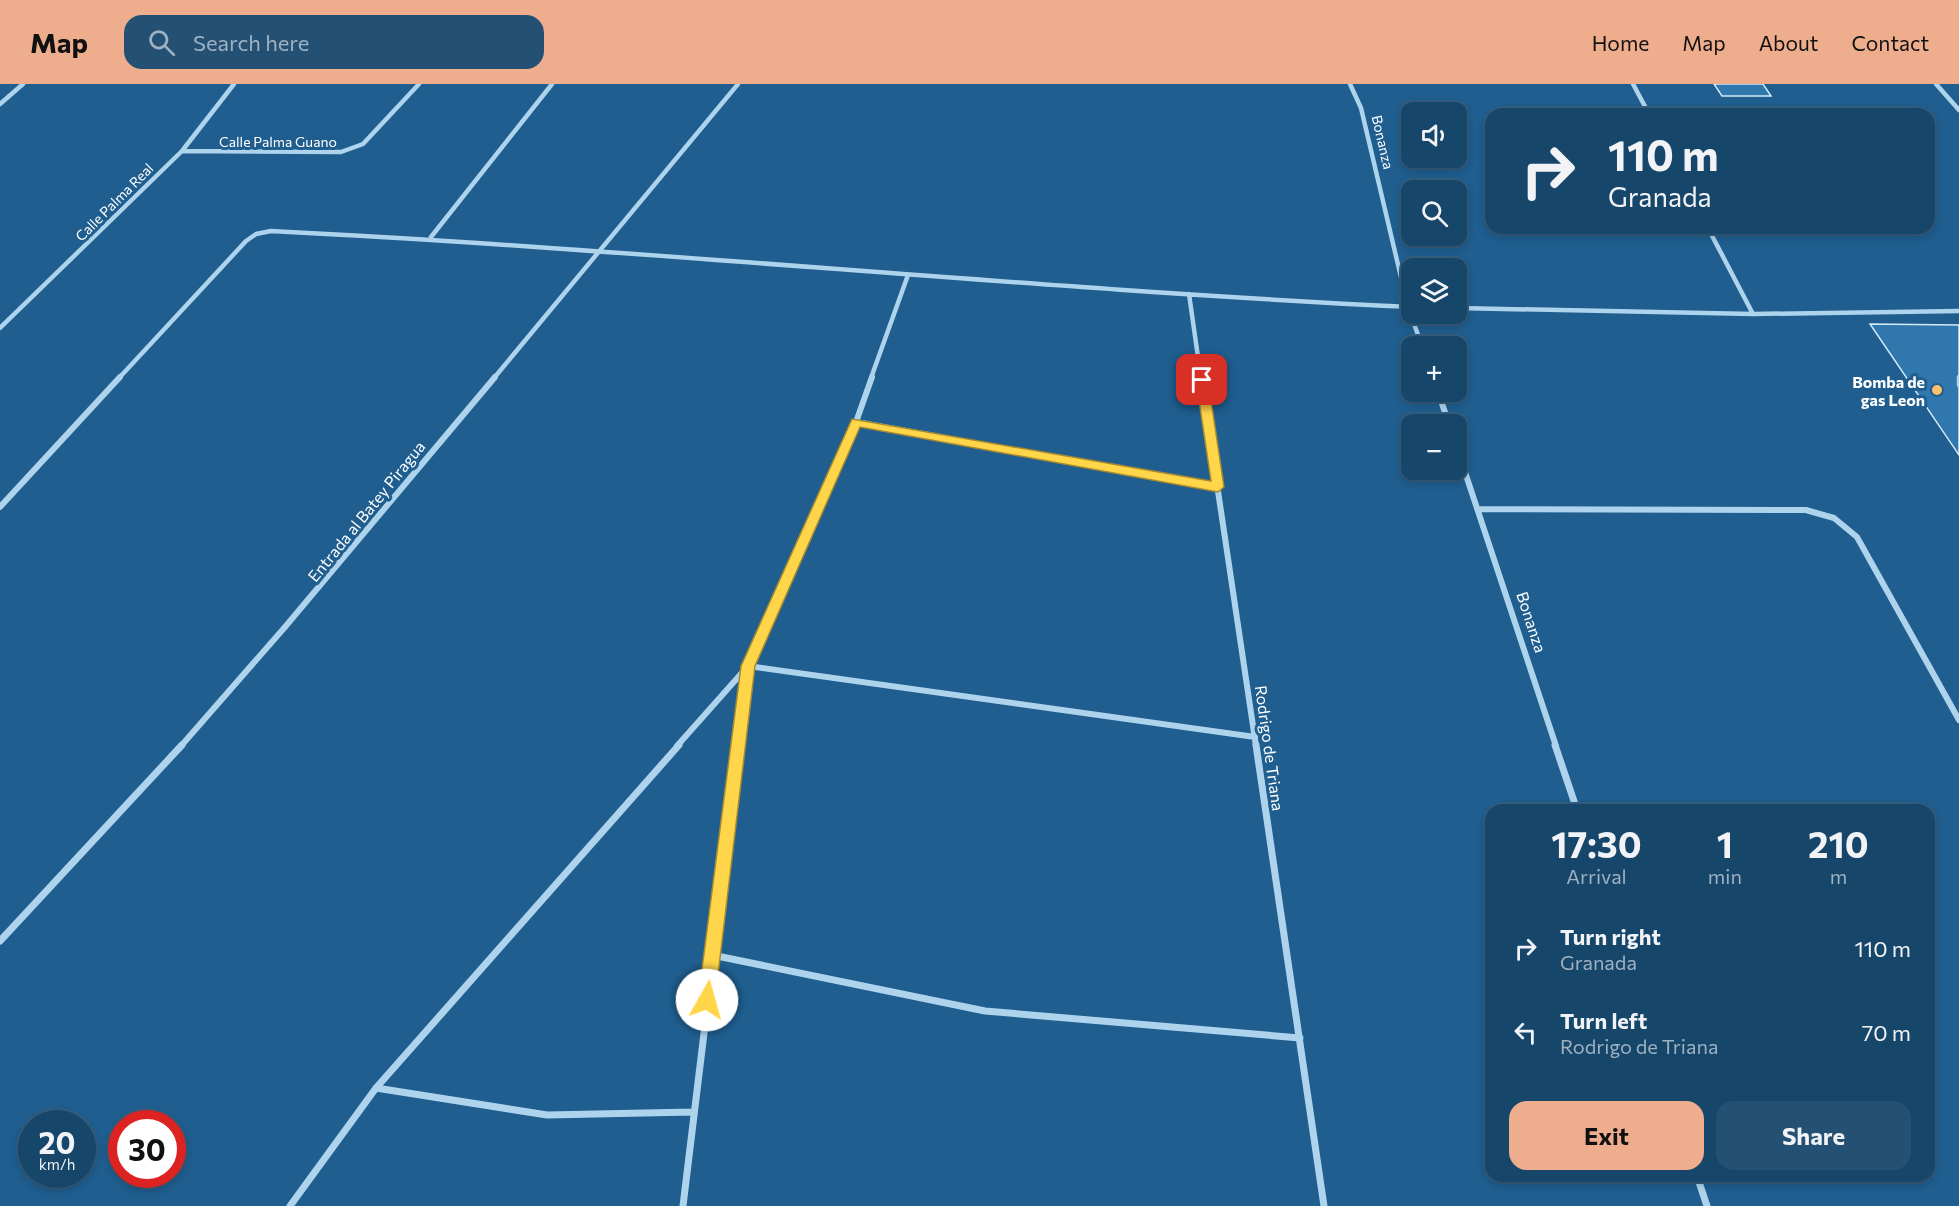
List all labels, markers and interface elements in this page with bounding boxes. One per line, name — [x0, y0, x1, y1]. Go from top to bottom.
search box — [124, 15, 544, 69]
text: Map — [30, 25, 88, 59]
icon: search — [145, 26, 178, 59]
text: Search here — [193, 29, 309, 56]
text: Home — [1592, 30, 1649, 55]
text: Map — [1682, 30, 1726, 55]
text: About — [1759, 30, 1818, 55]
text: Contact — [1851, 30, 1929, 55]
map controls — [1401, 102, 1467, 480]
button: sound — [1401, 102, 1467, 168]
street label: Bonanza — [1369, 113, 1397, 171]
text: 110 m — [1608, 128, 1719, 180]
icon: right — [1509, 132, 1587, 210]
street label: Calle Palma Guano — [219, 133, 337, 150]
street label: Calle Palma Real — [72, 160, 156, 244]
button: search — [1401, 180, 1467, 246]
text: Granada — [1608, 180, 1712, 213]
button: layers — [1401, 258, 1467, 324]
button: + — [1401, 336, 1467, 402]
pin — [1176, 354, 1227, 405]
icon: arrive — [1185, 363, 1218, 396]
place label: Bomba de gas Leon — [1852, 372, 1925, 409]
marker: Bomba de gas Leon — [1930, 383, 1944, 397]
button: − — [1401, 414, 1467, 480]
street label: Entrada al Batey Piragua — [303, 437, 429, 585]
street label: Bonanza — [1513, 589, 1551, 655]
street label: Rodrigo de Triana — [1252, 684, 1288, 812]
text: 17:30 — [1551, 821, 1642, 865]
text: 1 — [1717, 821, 1733, 865]
text: 210 — [1808, 821, 1869, 865]
text: Arrival — [1566, 864, 1627, 888]
text: min — [1708, 864, 1742, 888]
text: m — [1830, 864, 1847, 888]
text: Turn right — [1560, 923, 1661, 950]
icon: right — [1509, 932, 1542, 965]
text: 110 m — [1854, 935, 1911, 962]
text: Granada — [1560, 950, 1637, 974]
position arrow — [675, 968, 739, 1032]
text: Turn left — [1560, 1007, 1647, 1034]
icon: left — [1509, 1016, 1542, 1049]
text: 70 m — [1862, 1019, 1911, 1046]
text: Rodrigo de Triana — [1560, 1034, 1718, 1058]
button: Exit — [1509, 1101, 1704, 1170]
button: Share — [1716, 1101, 1911, 1170]
speed limit sign: 30 — [108, 1110, 186, 1188]
text: 20 — [39, 1123, 75, 1160]
text: km/h — [39, 1155, 75, 1173]

